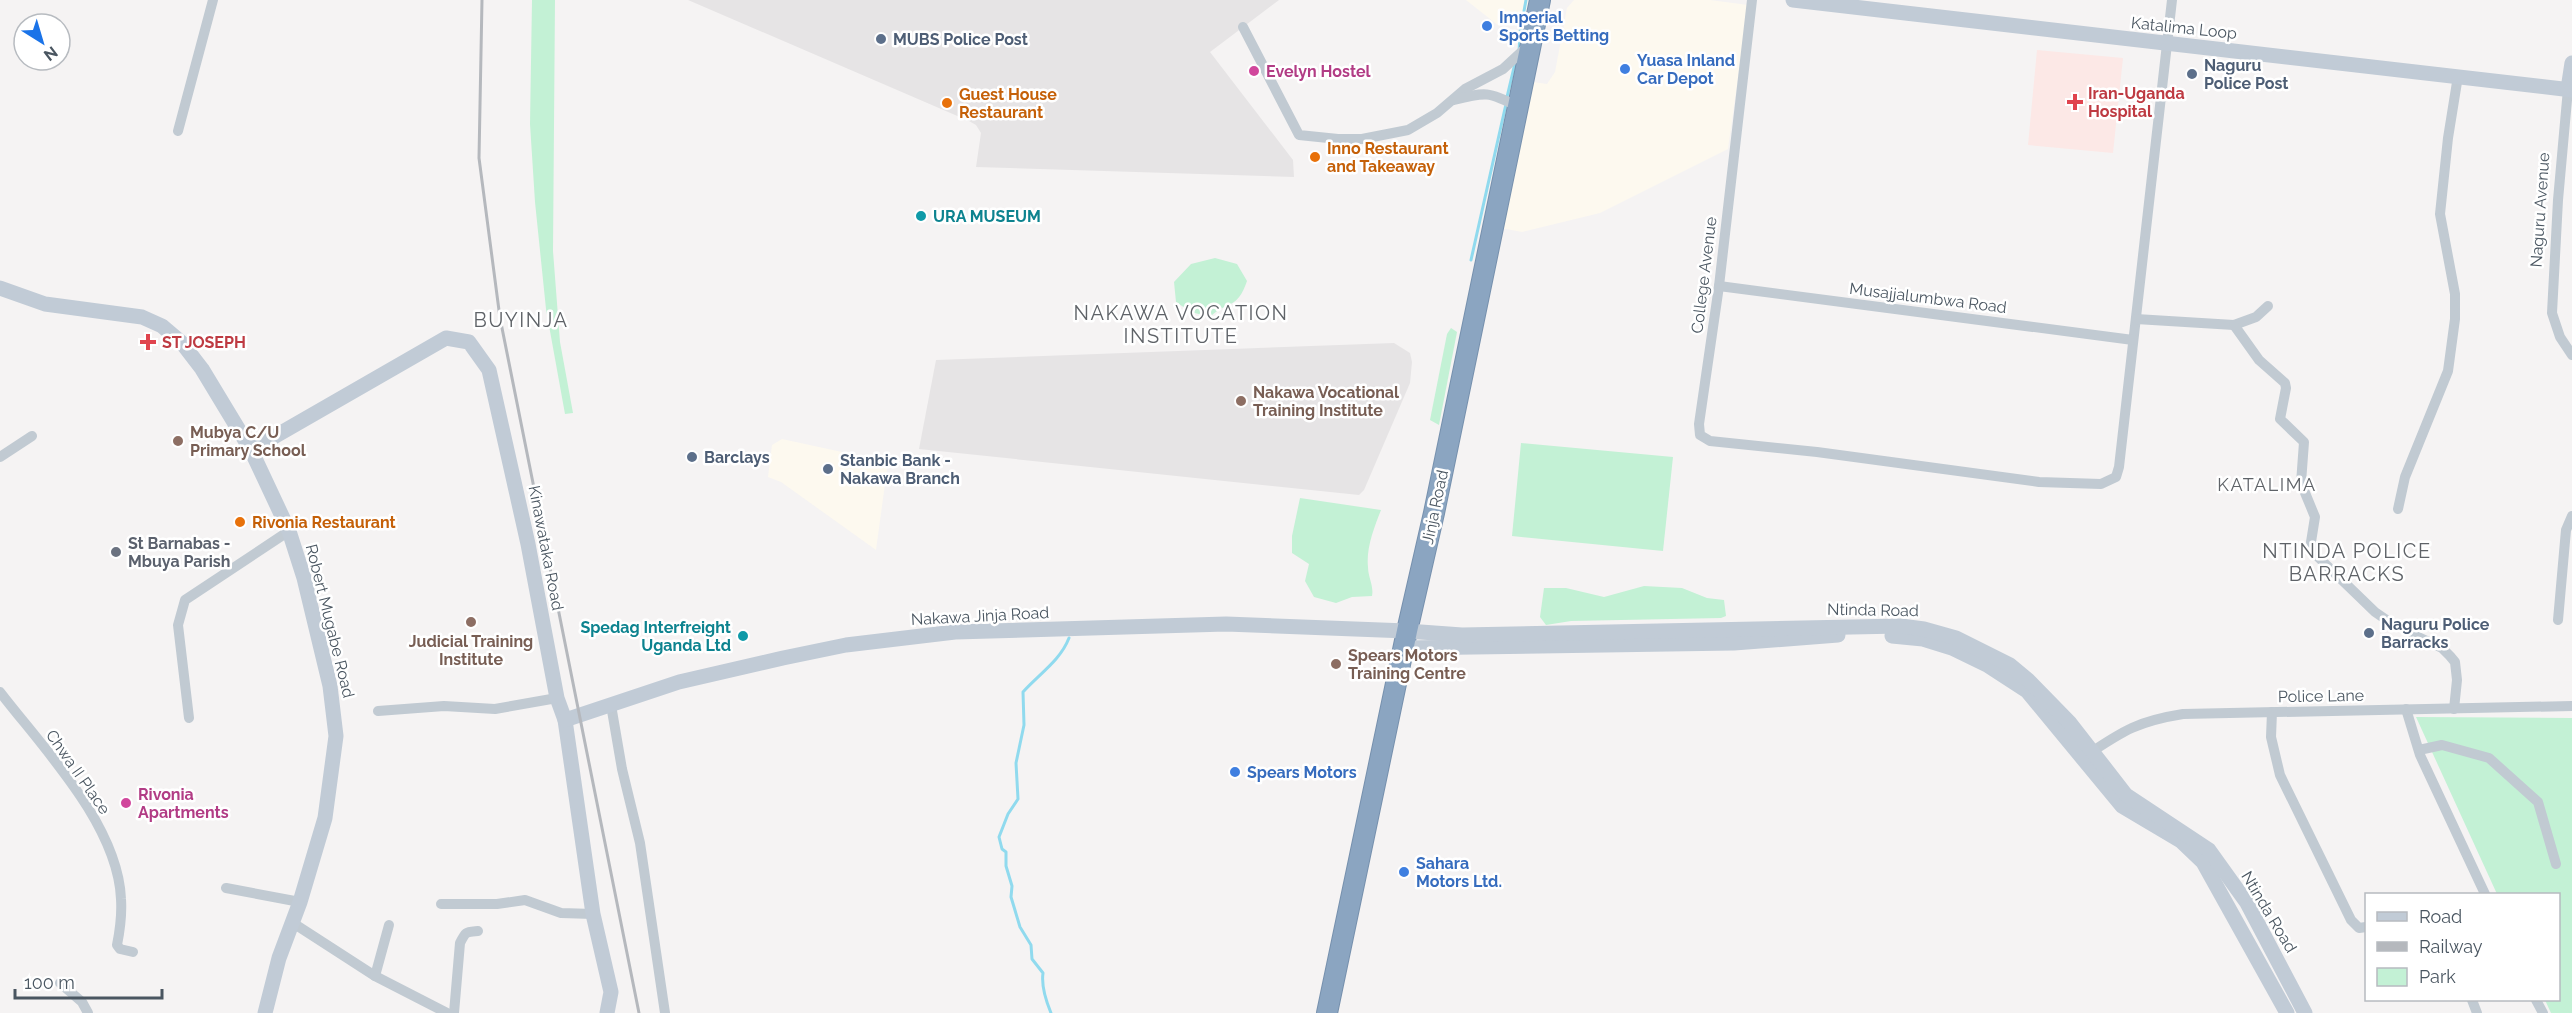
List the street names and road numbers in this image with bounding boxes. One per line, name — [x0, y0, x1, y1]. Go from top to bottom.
street label: Katalima Loop — [2130, 13, 2238, 43]
street label: Naguru Avenue — [2527, 152, 2553, 268]
street label: College Avenue — [1687, 215, 1721, 335]
street label: Musajjalumbwa Road — [1848, 279, 2008, 317]
street label: Jinja Road — [1418, 468, 1452, 546]
street label: Kinawataka Road — [525, 484, 567, 612]
street label: Robert Mugabe Road — [302, 542, 358, 700]
street label: Ntinda Road — [1827, 600, 1919, 620]
street label: Nakawa Jinja Road — [910, 603, 1050, 629]
street label: Police Lane — [2278, 686, 2364, 706]
street label: Chwa II Place — [42, 726, 114, 818]
street label: Ntinda Road — [2237, 868, 2301, 956]

